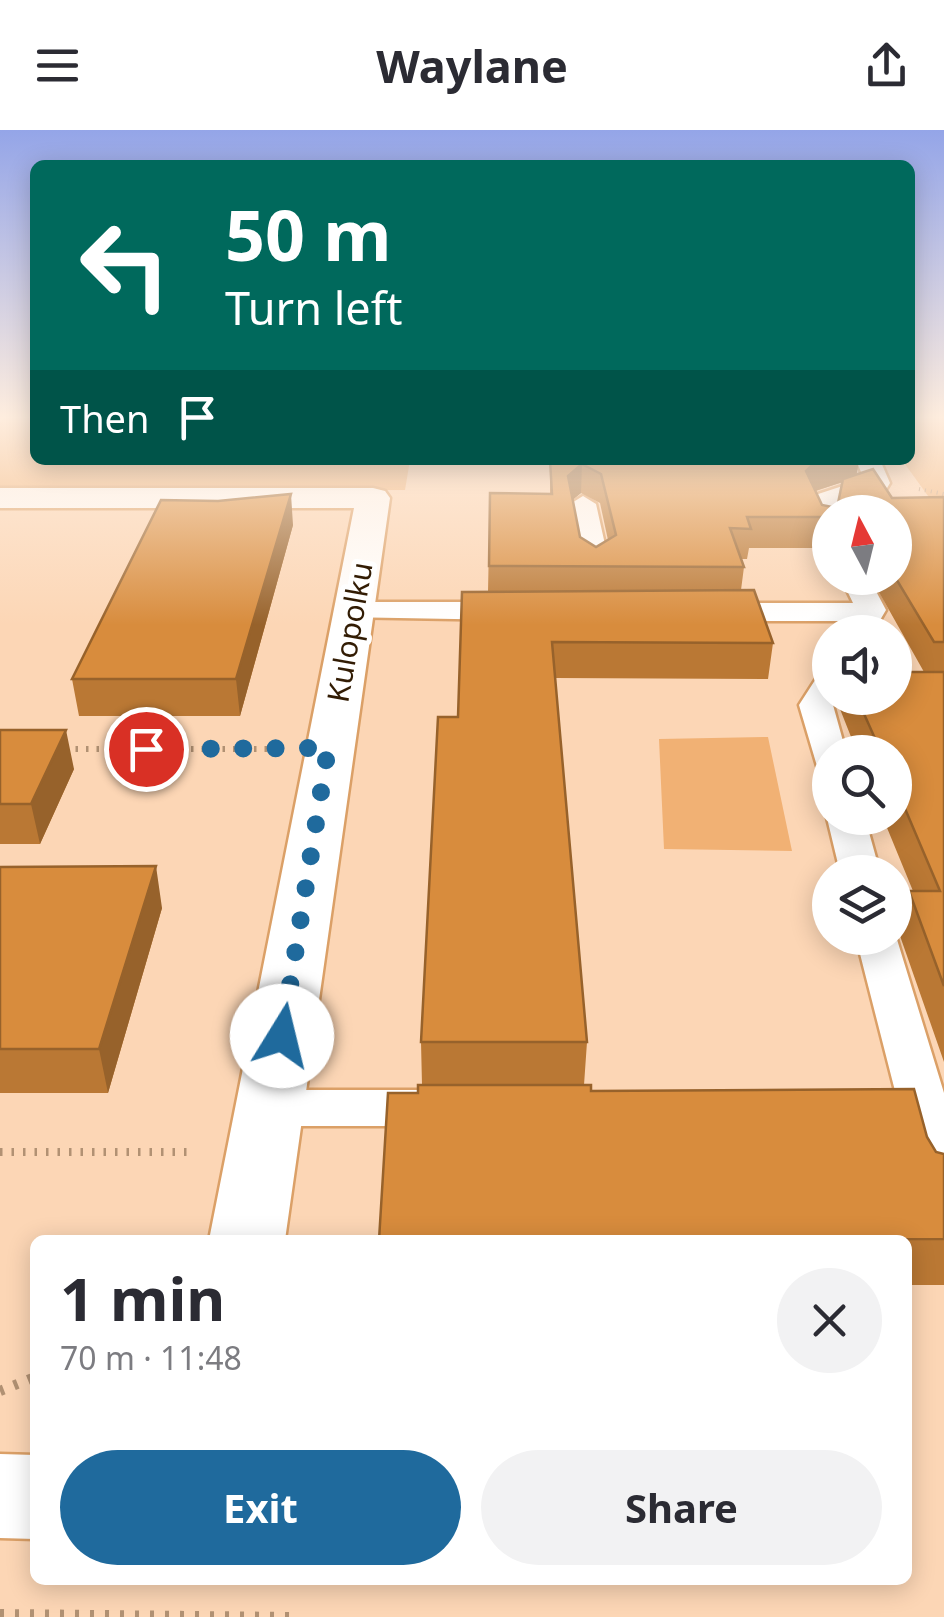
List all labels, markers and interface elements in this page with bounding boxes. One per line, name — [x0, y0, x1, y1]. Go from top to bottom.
text: Waylane — [376, 35, 568, 96]
icon: menu — [30, 38, 85, 93]
icon: share — [859, 38, 914, 93]
text: 50 m — [225, 186, 392, 282]
icon: left — [60, 200, 190, 330]
text: Turn left — [225, 277, 402, 338]
icon: arrive — [170, 390, 225, 445]
text: Then — [60, 392, 150, 444]
north arrow — [812, 495, 912, 595]
map controls — [812, 495, 912, 955]
street label: Kulopolku — [316, 559, 382, 705]
button: sound — [812, 615, 912, 715]
pin — [104, 707, 189, 792]
icon: arrive — [119, 722, 174, 777]
button: search — [812, 735, 912, 835]
button: layers — [812, 855, 912, 955]
position arrow — [230, 984, 334, 1088]
text: 1 min — [60, 1257, 225, 1339]
button: close — [777, 1268, 882, 1373]
text: 70 m · 11:48 — [60, 1336, 242, 1379]
button: Exit — [60, 1450, 461, 1565]
button: Share — [481, 1450, 882, 1565]

